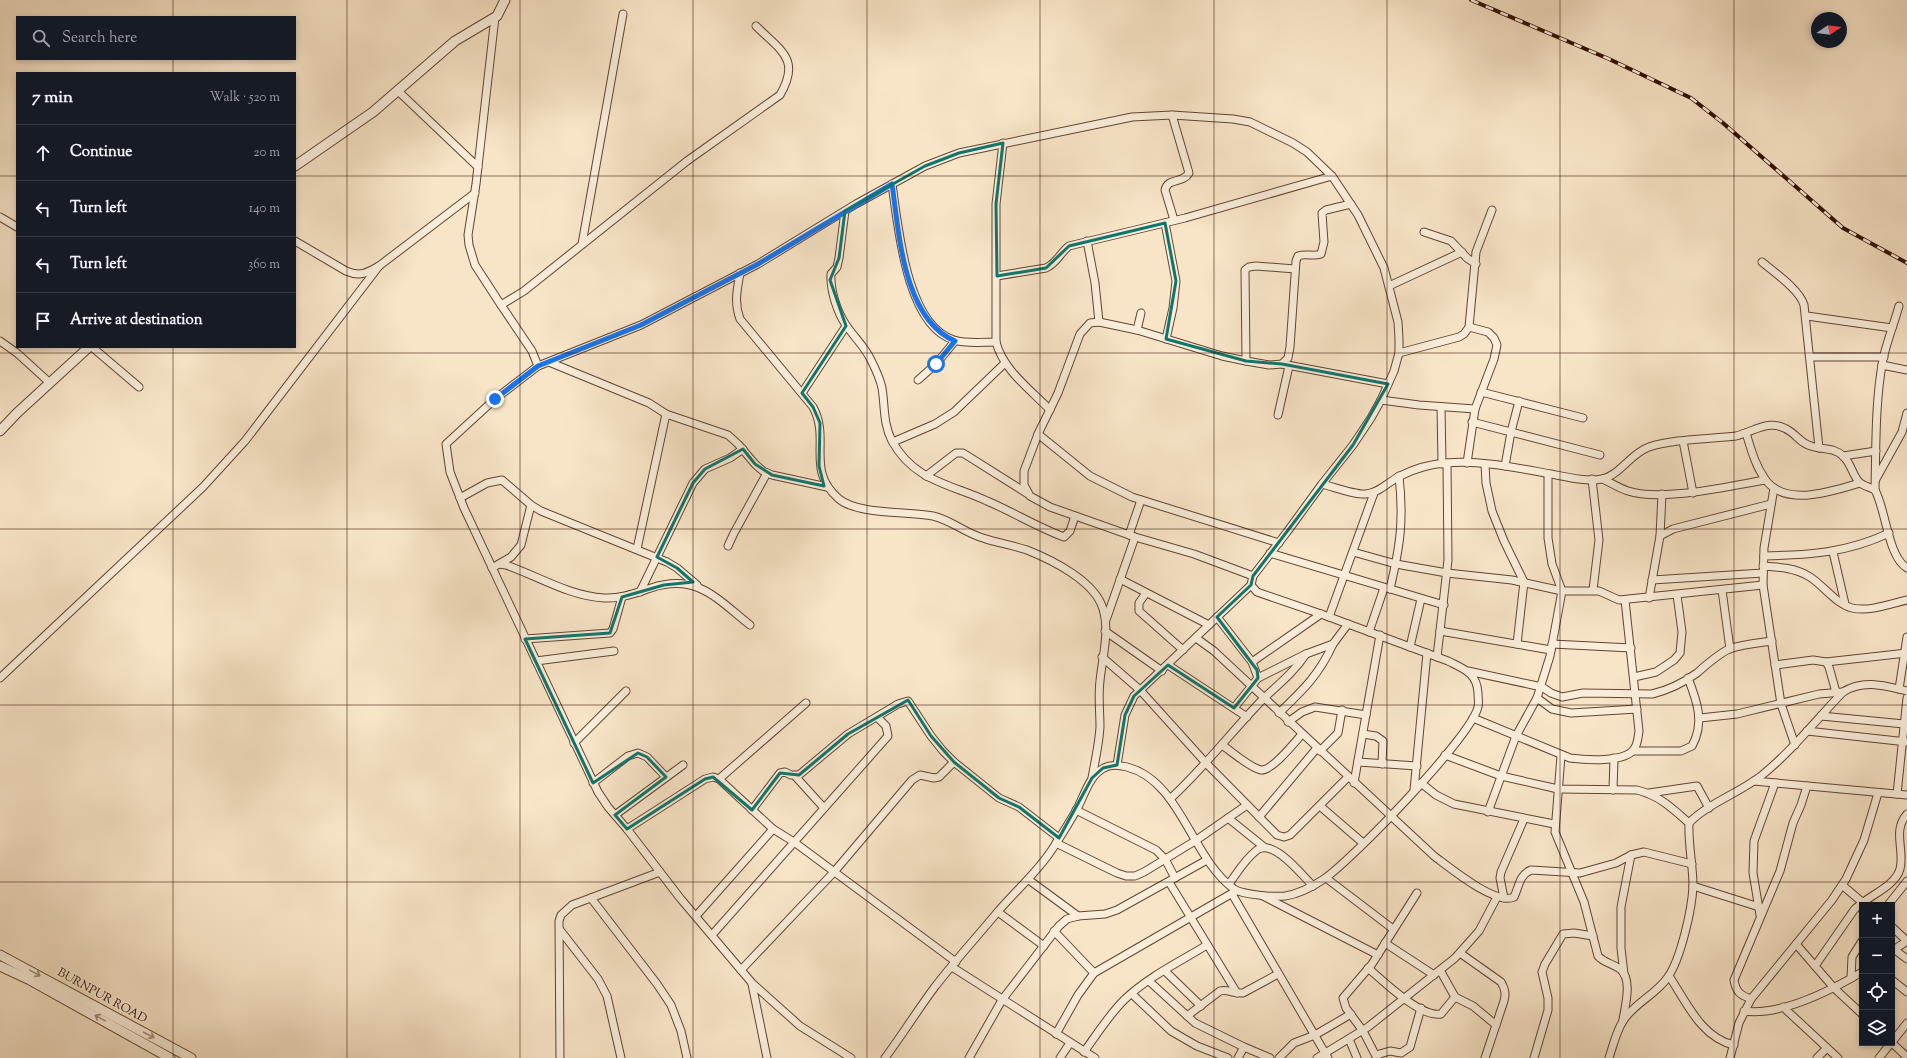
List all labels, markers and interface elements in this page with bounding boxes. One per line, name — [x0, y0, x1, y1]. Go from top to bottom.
north arrow — [1811, 12, 1847, 48]
search box — [16, 16, 296, 60]
icon: search — [30, 27, 52, 49]
text: Search here — [62, 28, 137, 49]
text: 7 min — [32, 86, 73, 110]
text: Walk · 520 m — [210, 89, 280, 107]
icon: ahead — [32, 142, 54, 164]
text: Continue — [70, 142, 132, 163]
text: 20 m — [254, 144, 280, 162]
icon: left — [32, 198, 54, 220]
text: Turn left — [70, 198, 127, 219]
text: 140 m — [249, 200, 280, 218]
icon: left — [32, 254, 54, 276]
text: Turn left — [70, 254, 127, 275]
text: 360 m — [248, 256, 280, 274]
icon: arrive — [32, 310, 54, 332]
text: Arrive at destination — [70, 310, 203, 331]
route start — [927, 355, 945, 373]
route end — [486, 390, 504, 408]
map controls — [1859, 902, 1895, 1046]
button: + — [1859, 902, 1895, 938]
button: − — [1859, 938, 1895, 974]
street label: BURNPUR ROAD — [54, 964, 150, 1028]
one-way arrow — [29, 969, 41, 977]
button: locate — [1859, 974, 1895, 1010]
button: layers — [1859, 1010, 1895, 1046]
one-way arrow — [94, 1014, 106, 1022]
one-way arrow — [143, 1032, 155, 1039]

